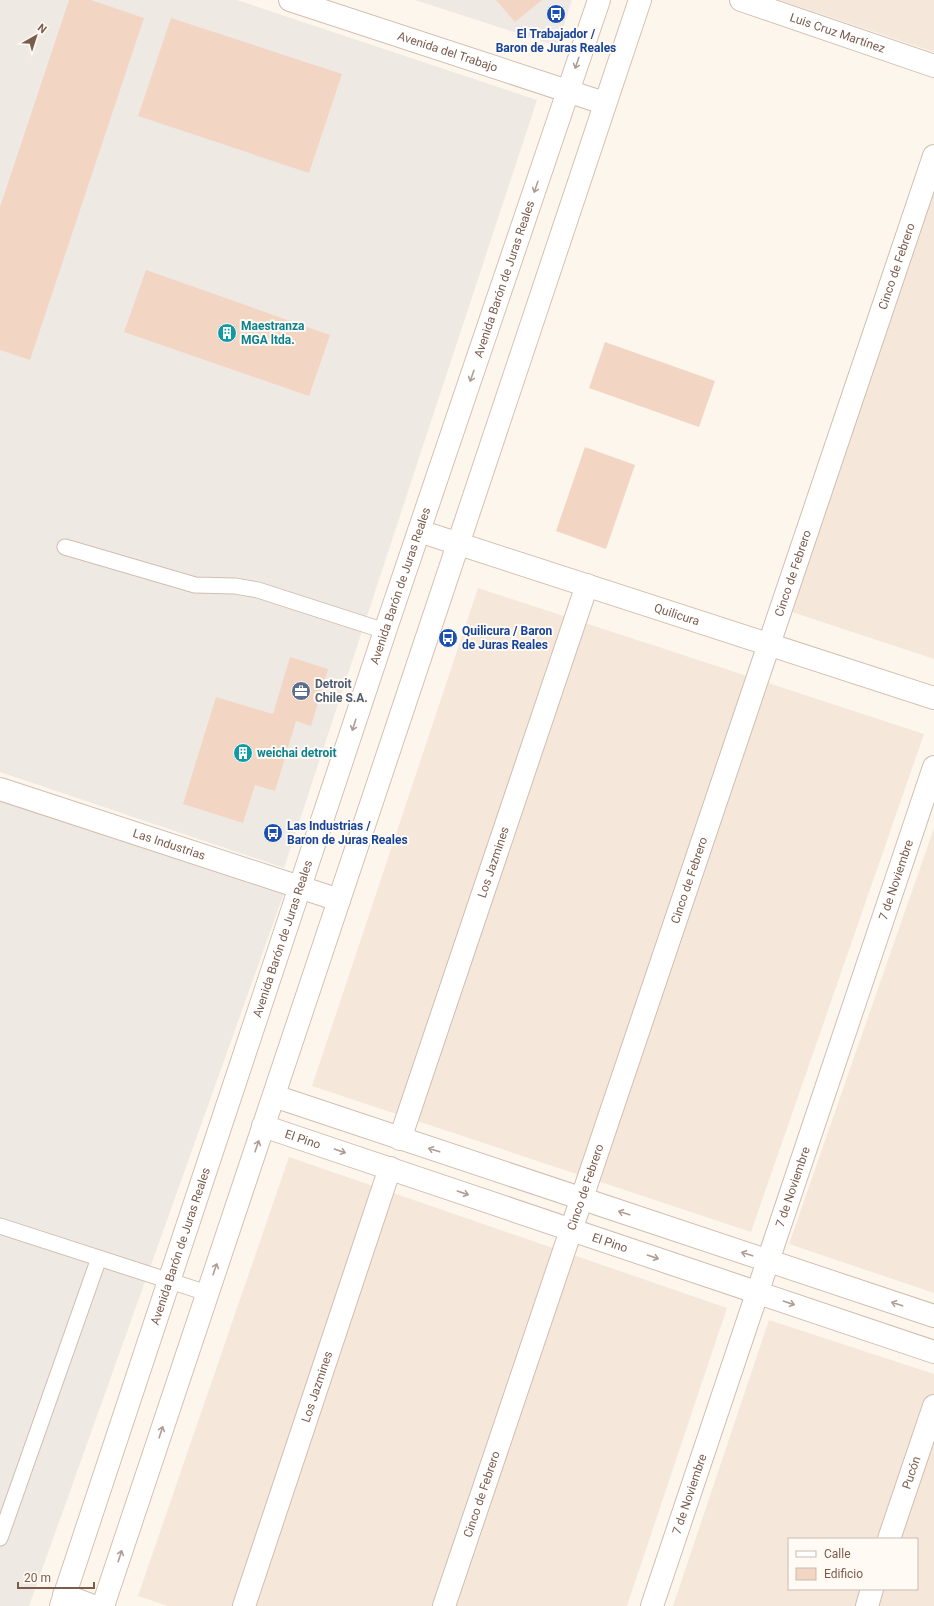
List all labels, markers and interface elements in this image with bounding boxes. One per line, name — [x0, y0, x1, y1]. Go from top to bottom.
bus stop icon: El Trabajador / Baron de Juras Reales — [545, 3, 567, 25]
street label: Luis Cruz Martínez — [788, 10, 887, 56]
north arrow — [16, 16, 56, 56]
text: N — [35, 21, 49, 36]
place label: El Trabajador / Baron de Juras Reales — [496, 27, 616, 55]
street label: Avenida del Trabajo — [396, 29, 500, 75]
one-way arrow — [573, 57, 580, 70]
one-way arrow — [531, 180, 539, 192]
street label: Avenida Barón de Juras Reales — [471, 199, 537, 359]
street label: Cinco de Febrero — [876, 221, 918, 311]
place label: Maestranza MGA ltda. — [241, 319, 305, 347]
building icon: Maestranza MGA ltda. — [216, 322, 238, 344]
one-way arrow — [467, 370, 475, 382]
street label: Avenida Barón de Juras Reales — [367, 506, 433, 666]
street label: Cinco de Febrero — [772, 528, 814, 618]
street label: Quilicura — [652, 601, 701, 628]
place label: Quilicura / Baron de Juras Reales — [462, 624, 553, 652]
bus stop icon: Quilicura / Baron de Juras Reales — [437, 627, 459, 649]
place label: Detroit Chile S.A. — [315, 677, 368, 705]
office icon: Detroit Chile S.A. — [290, 680, 312, 702]
one-way arrow — [350, 718, 357, 731]
building icon: weichai detroit — [232, 742, 254, 764]
place label: weichai detroit — [257, 746, 337, 760]
place label: Las Industrias / Baron de Juras Reales — [287, 819, 408, 847]
bus stop icon: Las Industrias / Baron de Juras Reales — [262, 822, 284, 844]
street label: Los Jazmines — [475, 825, 512, 900]
street label: Las Industrias — [131, 826, 207, 863]
street label: Cinco de Febrero — [668, 835, 710, 925]
street label: 7 de Noviembre — [876, 838, 916, 922]
street label: Avenida Barón de Juras Reales — [250, 858, 315, 1019]
street label: El Pino — [283, 1127, 323, 1152]
one-way arrow — [253, 1140, 261, 1152]
street label: Cinco de Febrero — [564, 1142, 607, 1232]
street label: 7 de Noviembre — [773, 1145, 813, 1229]
one-way arrow — [428, 1146, 441, 1153]
one-way arrow — [334, 1148, 346, 1156]
street label: Avenida Barón de Juras Reales — [148, 1166, 213, 1327]
one-way arrow — [457, 1190, 470, 1197]
one-way arrow — [617, 1209, 630, 1216]
street label: El Pino — [590, 1230, 630, 1255]
one-way arrow — [741, 1250, 754, 1257]
one-way arrow — [646, 1254, 658, 1262]
one-way arrow — [212, 1263, 219, 1276]
one-way arrow — [783, 1300, 796, 1307]
one-way arrow — [891, 1300, 904, 1307]
street label: Los Jazmines — [299, 1349, 335, 1424]
one-way arrow — [158, 1426, 165, 1439]
street label: Cinco de Febrero — [461, 1449, 503, 1539]
street label: 7 de Noviembre — [670, 1452, 710, 1536]
street label: Pucón — [899, 1454, 924, 1491]
legend — [788, 1538, 918, 1590]
text: Calle — [824, 1547, 851, 1561]
one-way arrow — [117, 1549, 124, 1562]
scale bar — [18, 1564, 94, 1590]
text: Edificio — [824, 1567, 863, 1581]
text: 20 m — [24, 1571, 51, 1585]

